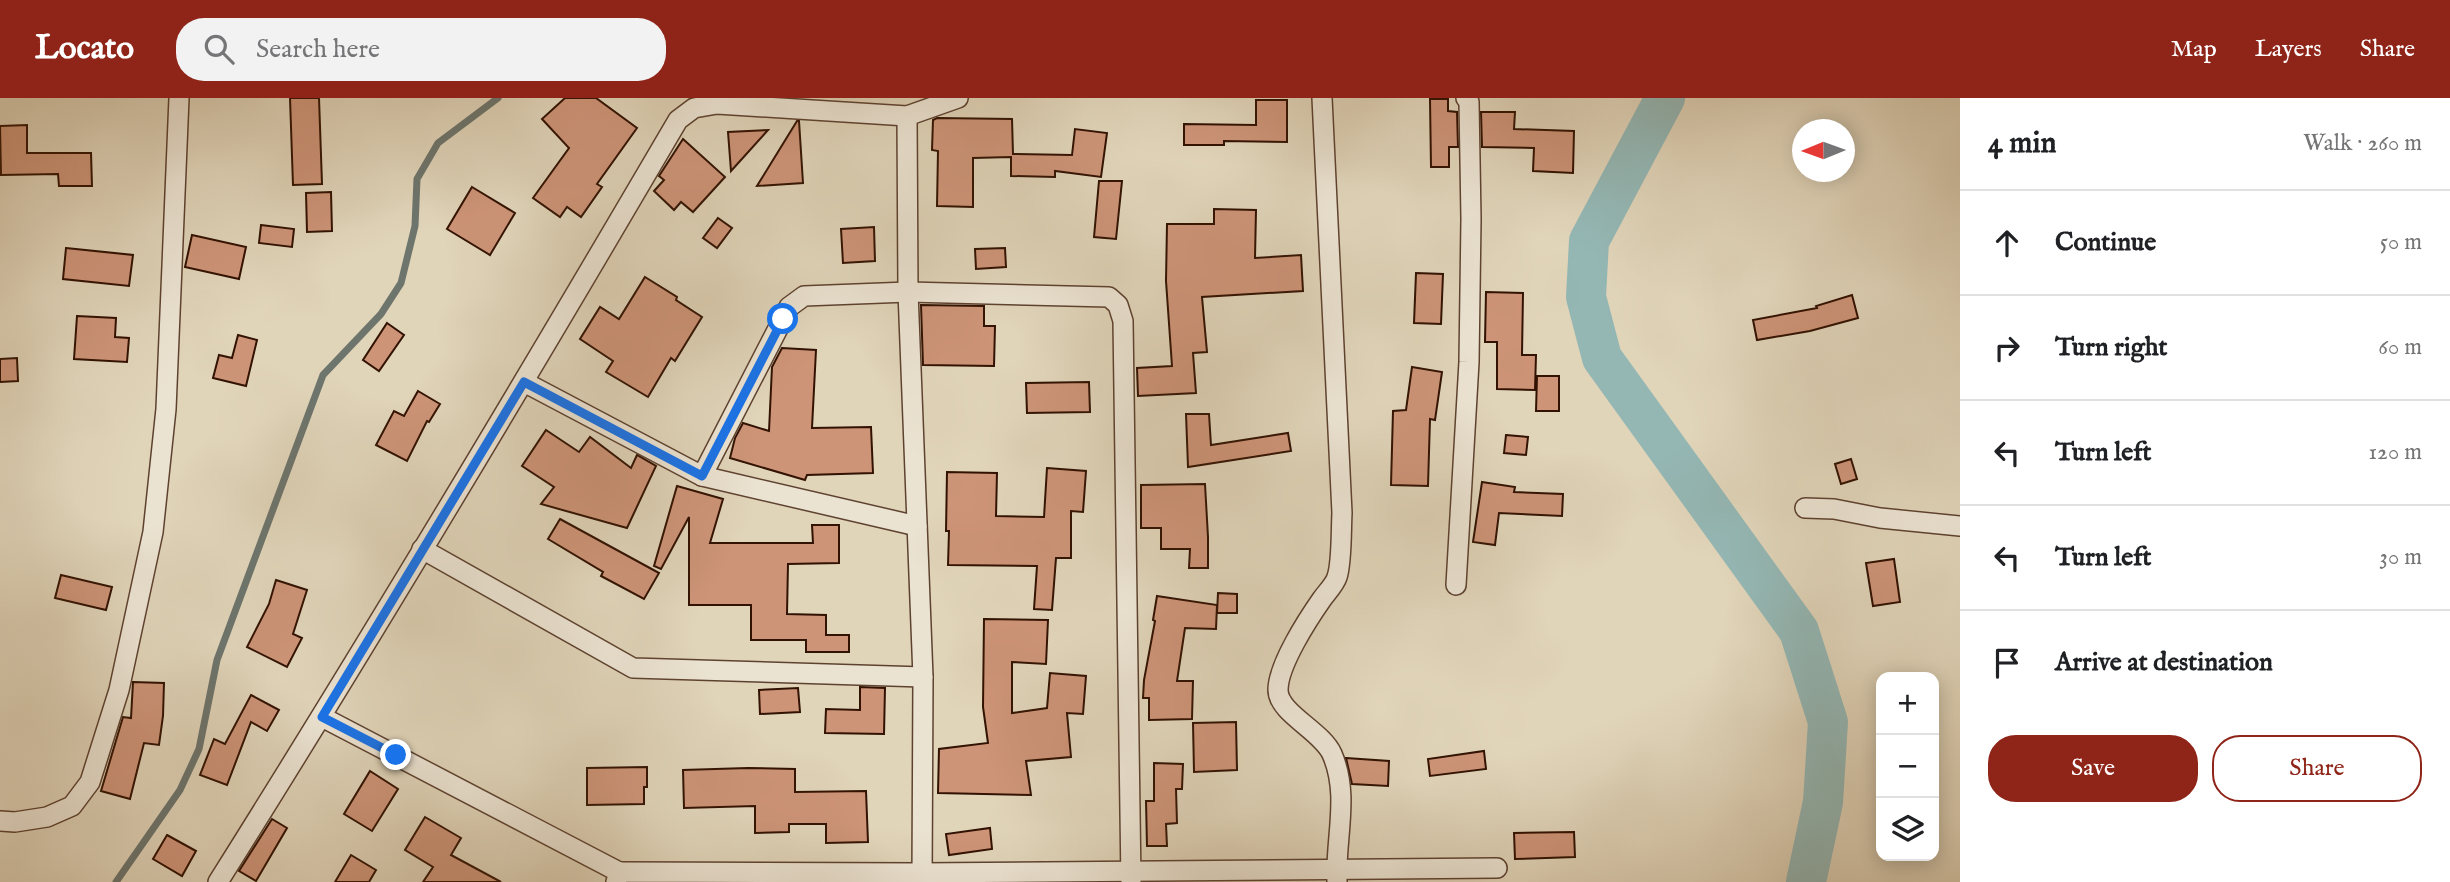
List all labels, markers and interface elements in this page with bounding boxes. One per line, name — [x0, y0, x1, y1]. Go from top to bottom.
search box — [176, 18, 666, 81]
text: Locato — [35, 28, 134, 70]
icon: search — [200, 30, 238, 68]
text: Search here — [256, 33, 380, 66]
text: Map — [2171, 34, 2217, 65]
text: Layers — [2255, 34, 2322, 65]
text: Share — [2360, 34, 2415, 65]
north arrow — [1792, 119, 1855, 182]
text: 4 min — [1988, 125, 2056, 163]
text: Walk · 260 m — [2303, 129, 2422, 158]
icon: ahead — [1988, 224, 2026, 262]
text: Continue — [2055, 226, 2156, 259]
text: 50 m — [2380, 228, 2422, 257]
route start — [767, 303, 798, 334]
icon: right — [1988, 329, 2026, 367]
text: Turn right — [2055, 331, 2168, 364]
text: 60 m — [2378, 333, 2422, 362]
icon: left — [1988, 434, 2026, 472]
text: Turn left — [2055, 436, 2152, 469]
text: 120 m — [2369, 438, 2422, 467]
icon: left — [1988, 539, 2026, 577]
text: Turn left — [2055, 541, 2152, 574]
text: 30 m — [2379, 543, 2422, 572]
icon: arrive — [1988, 644, 2026, 682]
text: Arrive at destination — [2055, 646, 2273, 679]
map controls — [1876, 672, 1939, 861]
button: + — [1876, 672, 1939, 735]
button: − — [1876, 735, 1939, 798]
button: Save — [1988, 735, 2198, 802]
button: Share — [2212, 735, 2422, 802]
route end — [380, 739, 411, 770]
button: layers — [1876, 798, 1939, 861]

